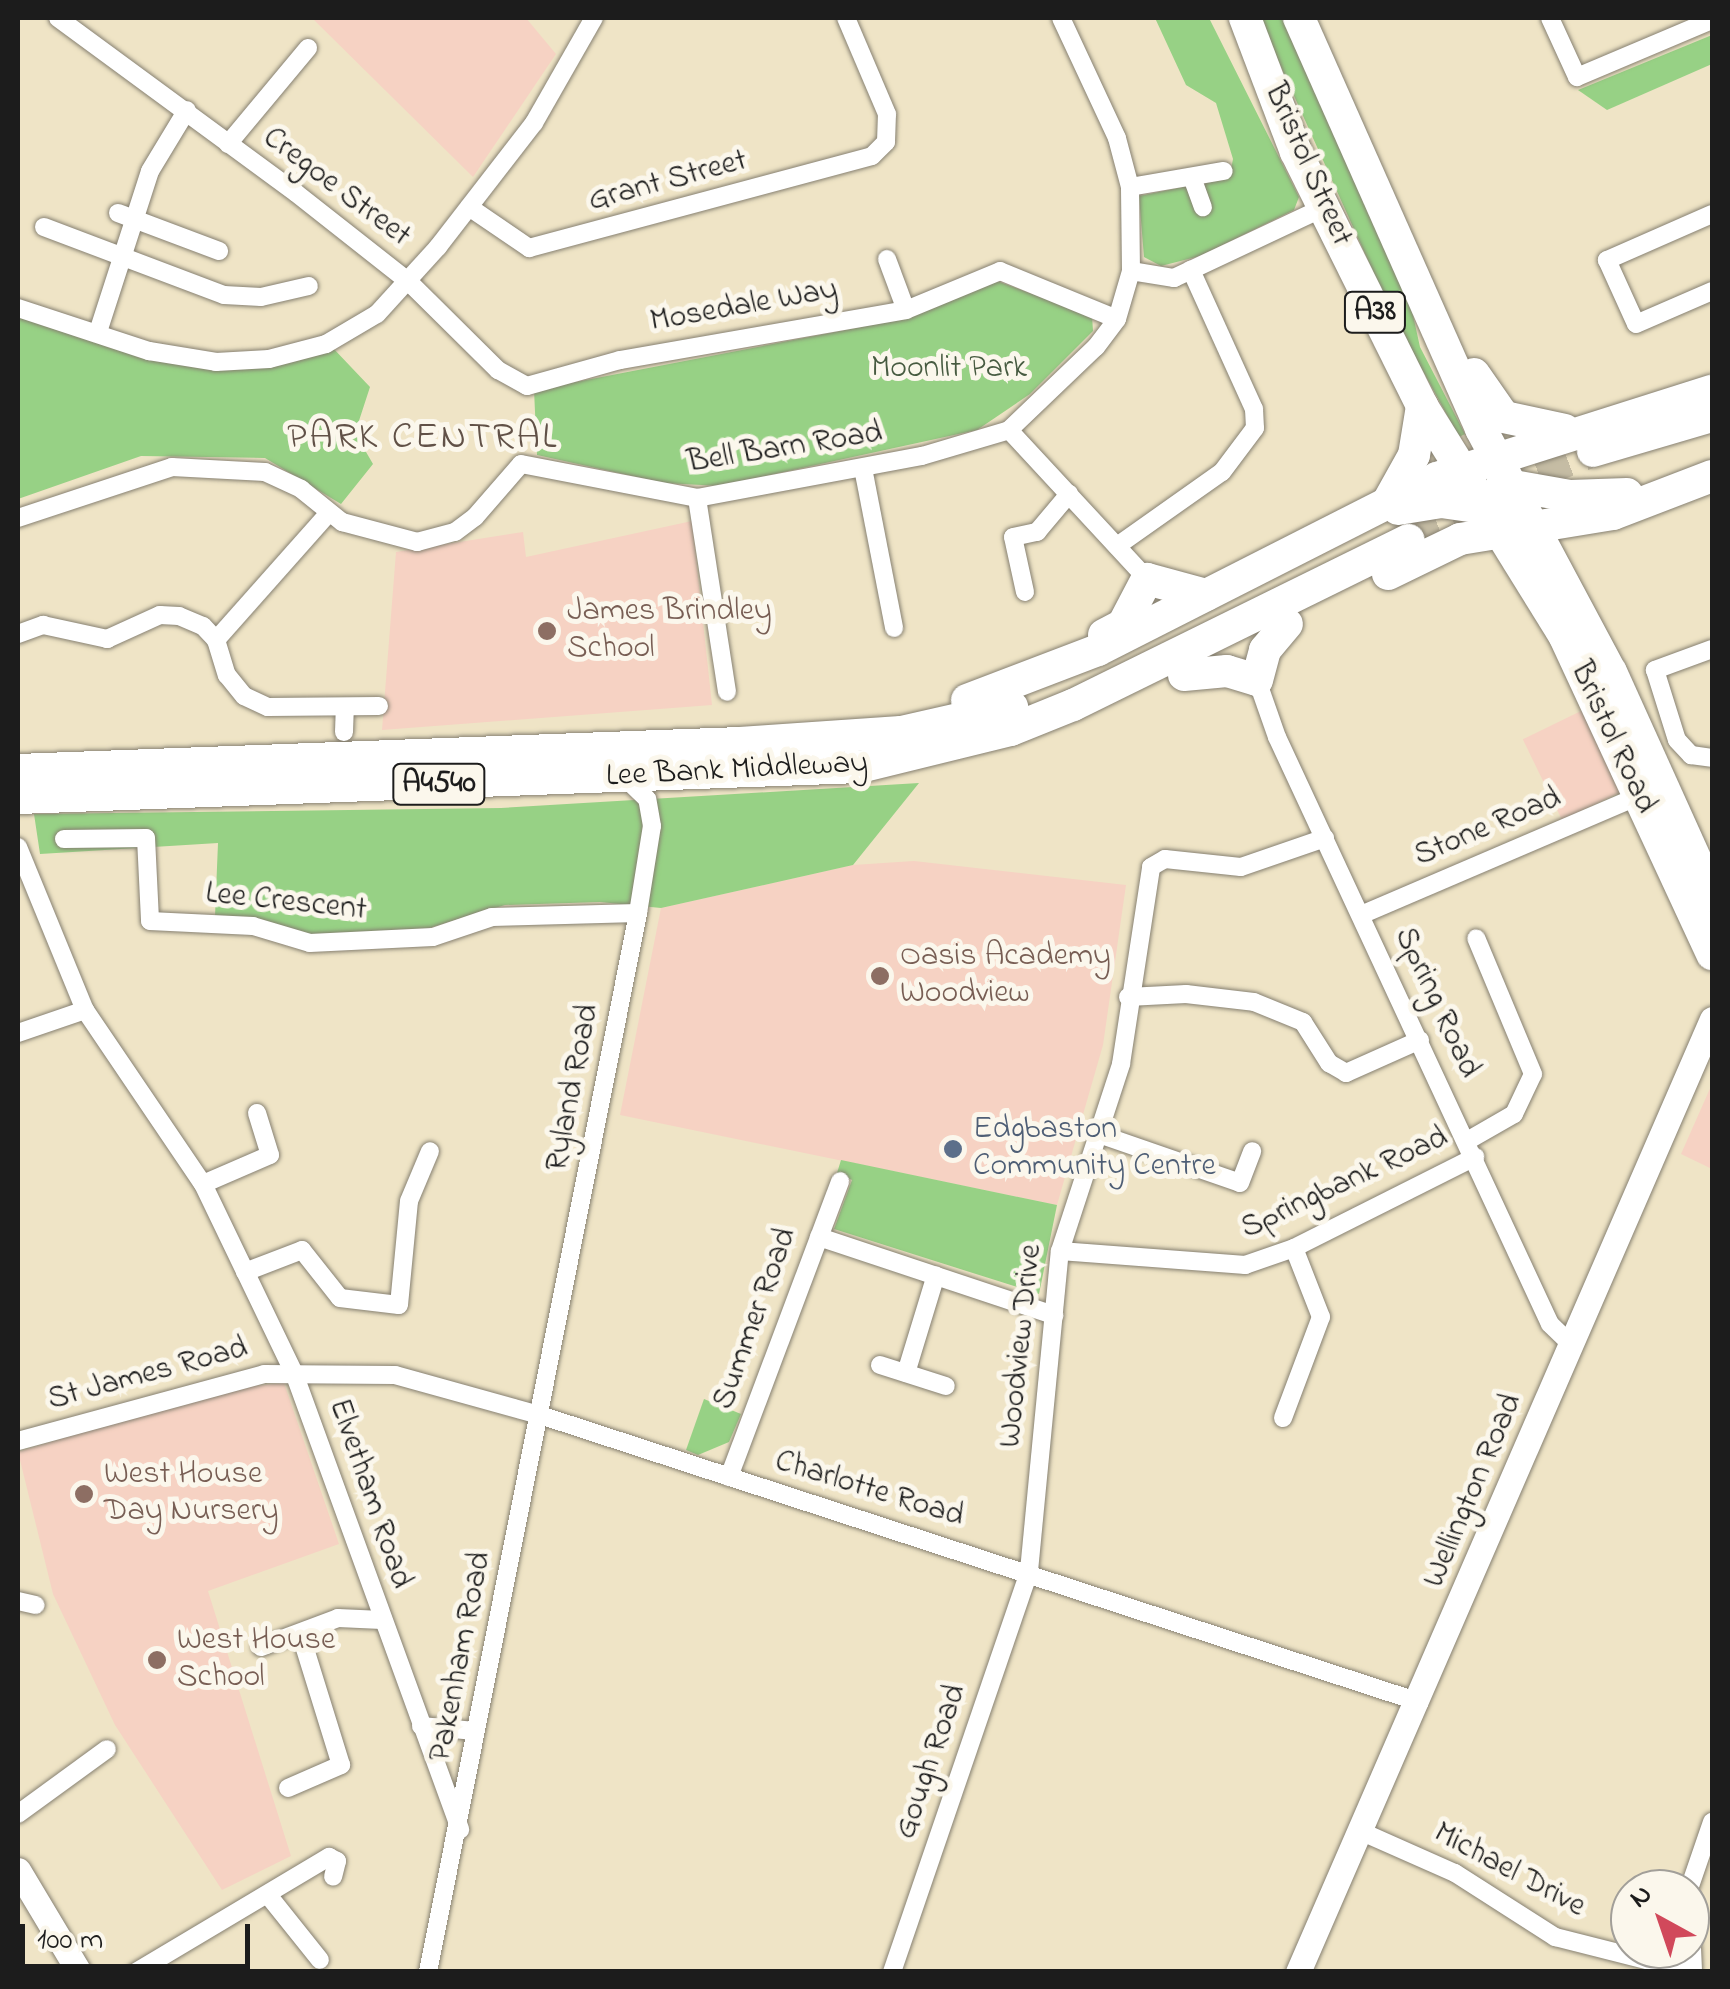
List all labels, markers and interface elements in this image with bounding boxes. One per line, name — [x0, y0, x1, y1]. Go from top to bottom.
street label: Bristol Street — [1254, 78, 1360, 252]
street label: Cregoe Street — [254, 120, 418, 256]
street label: Grant Street — [585, 142, 751, 222]
street label: Mosedale Way — [647, 272, 841, 342]
road number: A38 — [1342, 287, 1408, 337]
park label: Moonlit Park — [871, 350, 1027, 388]
street label: Bell Barn Road — [685, 415, 885, 483]
district label: PARK CENTRAL — [287, 416, 559, 462]
place label: James Brindley School — [567, 594, 772, 669]
marker: James Brindley School — [536, 620, 558, 642]
street label: Bristol Road — [1560, 656, 1664, 820]
street label: Lee Bank Middleway — [605, 745, 869, 797]
road number: A4540 — [392, 759, 486, 809]
street label: Stone Road — [1409, 780, 1567, 876]
street label: Lee Crescent — [204, 875, 368, 931]
street label: Spring Road — [1384, 922, 1488, 1084]
place label: Oasis Academy Woodview — [900, 939, 1111, 1014]
marker: Oasis Academy Woodview — [869, 965, 891, 987]
street label: Ryland Road — [539, 1001, 609, 1175]
place label: Edgbaston Community Centre — [973, 1112, 1216, 1187]
street label: Springbank Road — [1235, 1119, 1455, 1249]
marker: Edgbaston Community Centre — [942, 1138, 964, 1160]
street label: Summer Road — [705, 1223, 807, 1415]
street label: Woodview Drive — [992, 1242, 1052, 1450]
street label: St James Road — [44, 1330, 252, 1420]
street label: Wellington Road — [1416, 1388, 1532, 1594]
street label: Elvetham Road — [319, 1394, 419, 1594]
street label: Charlotte Road — [770, 1443, 968, 1537]
place label: West House Day Nursery — [104, 1457, 279, 1532]
marker: West House Day Nursery — [73, 1483, 95, 1505]
street label: Pakenham Road — [423, 1549, 501, 1765]
place label: West House School — [177, 1623, 335, 1698]
marker: West House School — [146, 1649, 168, 1671]
street label: Gough Road — [888, 1680, 976, 1844]
street label: Michael Drive — [1427, 1815, 1591, 1927]
north arrow — [1610, 1869, 1710, 1969]
text: N — [1621, 1875, 1662, 1919]
scale bar — [25, 1904, 255, 1966]
text: 100 m — [37, 1919, 103, 1963]

